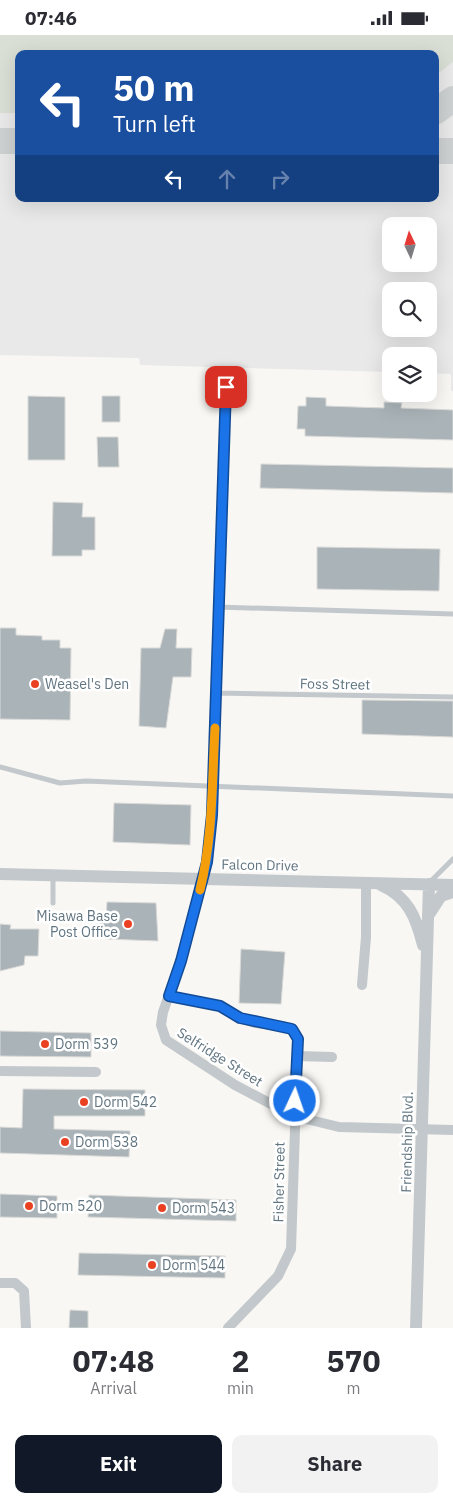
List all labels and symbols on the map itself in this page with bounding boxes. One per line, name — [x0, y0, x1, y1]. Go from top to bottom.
north arrow — [382, 217, 438, 273]
pin — [205, 366, 247, 408]
street label: Foss Street — [300, 674, 371, 694]
place label: Weasel's Den — [45, 675, 129, 693]
marker: Weasel's Den — [29, 678, 41, 690]
street label: Falcon Drive — [221, 855, 299, 875]
place label: Misawa Base Post Office — [36, 907, 118, 941]
marker: Misawa Base Post Office — [122, 918, 134, 930]
street label: Selfridge Street — [174, 1024, 266, 1091]
place label: Dorm 539 — [55, 1035, 118, 1053]
marker: Dorm 539 — [39, 1038, 51, 1050]
position arrow — [268, 1074, 320, 1126]
street label: Friendship Blvd. — [397, 1091, 417, 1193]
place label: Dorm 542 — [94, 1093, 157, 1111]
marker: Dorm 542 — [78, 1096, 90, 1108]
place label: Dorm 538 — [75, 1133, 138, 1151]
marker: Dorm 538 — [59, 1136, 71, 1148]
street label: Fisher Street — [269, 1141, 289, 1222]
place label: Dorm 520 — [39, 1197, 102, 1215]
place label: Dorm 543 — [172, 1199, 235, 1217]
marker: Dorm 520 — [23, 1200, 35, 1212]
marker: Dorm 543 — [156, 1202, 168, 1214]
place label: Dorm 544 — [162, 1256, 225, 1274]
marker: Dorm 544 — [146, 1259, 158, 1271]

